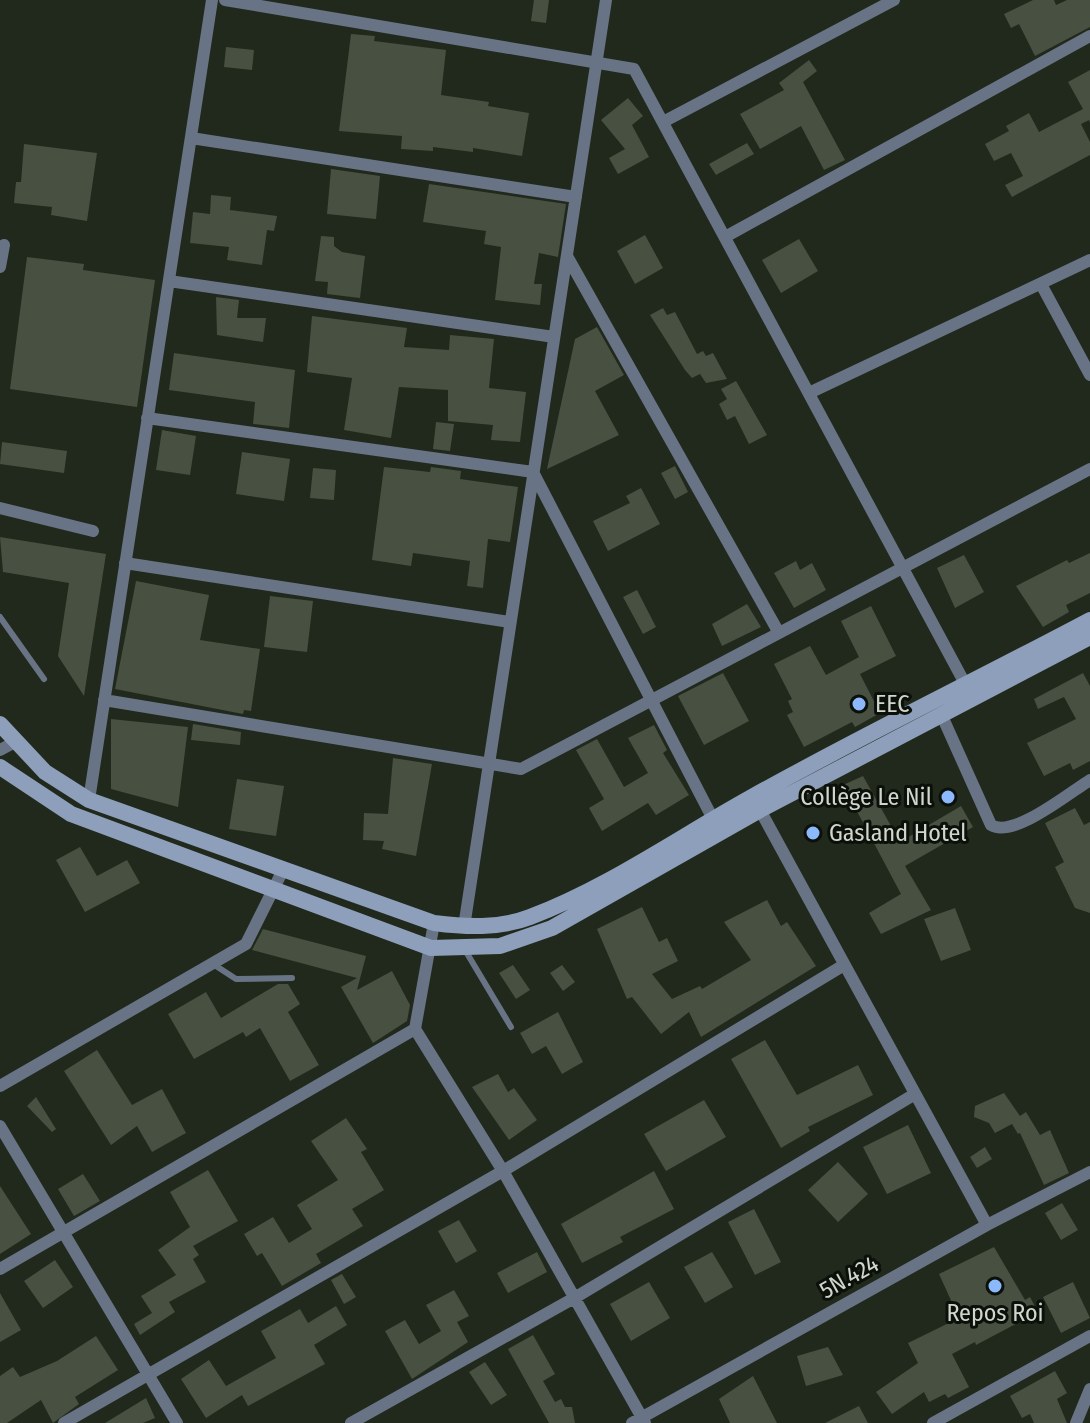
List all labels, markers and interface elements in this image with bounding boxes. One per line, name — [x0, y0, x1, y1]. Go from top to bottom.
place label: EEC — [875, 690, 909, 718]
marker: EEC — [850, 695, 868, 713]
place label: Collège Le Nil — [800, 783, 932, 811]
marker: Collège Le Nil — [939, 788, 957, 806]
place label: Gasland Hotel — [829, 819, 967, 847]
marker: Gasland Hotel — [804, 824, 822, 842]
street label: 5N.424 — [815, 1250, 883, 1304]
marker: Repos Roi — [986, 1277, 1004, 1295]
place label: Repos Roi — [946, 1299, 1044, 1327]

